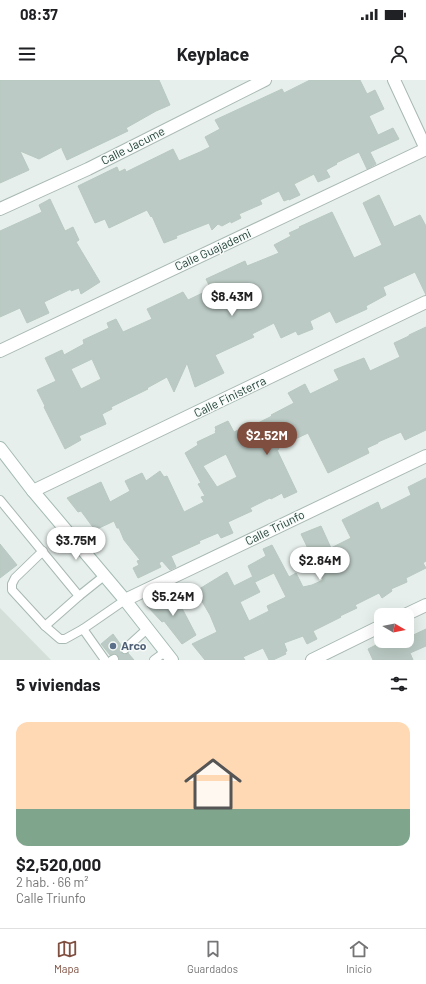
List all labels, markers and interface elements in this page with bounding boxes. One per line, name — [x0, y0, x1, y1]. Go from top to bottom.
text: 08:37 — [20, 5, 58, 23]
icon: menu — [16, 43, 38, 65]
text: Keyplace — [177, 43, 249, 65]
icon: person — [388, 43, 410, 65]
street label: Calle Jacume — [98, 123, 167, 167]
street label: Calle Guajademi — [172, 225, 253, 273]
pin: $8.43M — [199, 283, 265, 317]
text: $8.43M — [211, 288, 253, 304]
street label: Calle Finisterra — [191, 373, 268, 420]
pin: $2.52M — [234, 422, 300, 456]
text: $2.52M — [246, 427, 288, 443]
street label: Calle Triunfo — [243, 507, 307, 548]
pin: $3.75M — [43, 527, 109, 561]
text: $3.75M — [56, 532, 96, 548]
pin: $2.84M — [287, 547, 353, 581]
text: $2.84M — [299, 552, 341, 568]
pin: $5.24M — [140, 583, 206, 617]
text: $5.24M — [152, 588, 194, 604]
north arrow — [374, 608, 414, 648]
map controls — [374, 608, 414, 648]
place label: Arco — [121, 638, 147, 652]
marker: Arco — [108, 641, 118, 651]
icon: filters — [388, 673, 410, 695]
text: 5 viviendas — [16, 674, 101, 694]
icon: home — [177, 748, 249, 820]
text: $2,520,000 — [16, 854, 101, 874]
text: 2 hab. · 66 m² — [16, 874, 89, 890]
text: Calle Triunfo — [16, 890, 86, 906]
tab: Mapa — [54, 938, 79, 975]
tab: Guardados — [187, 938, 238, 975]
tab: Inicio — [346, 938, 372, 975]

